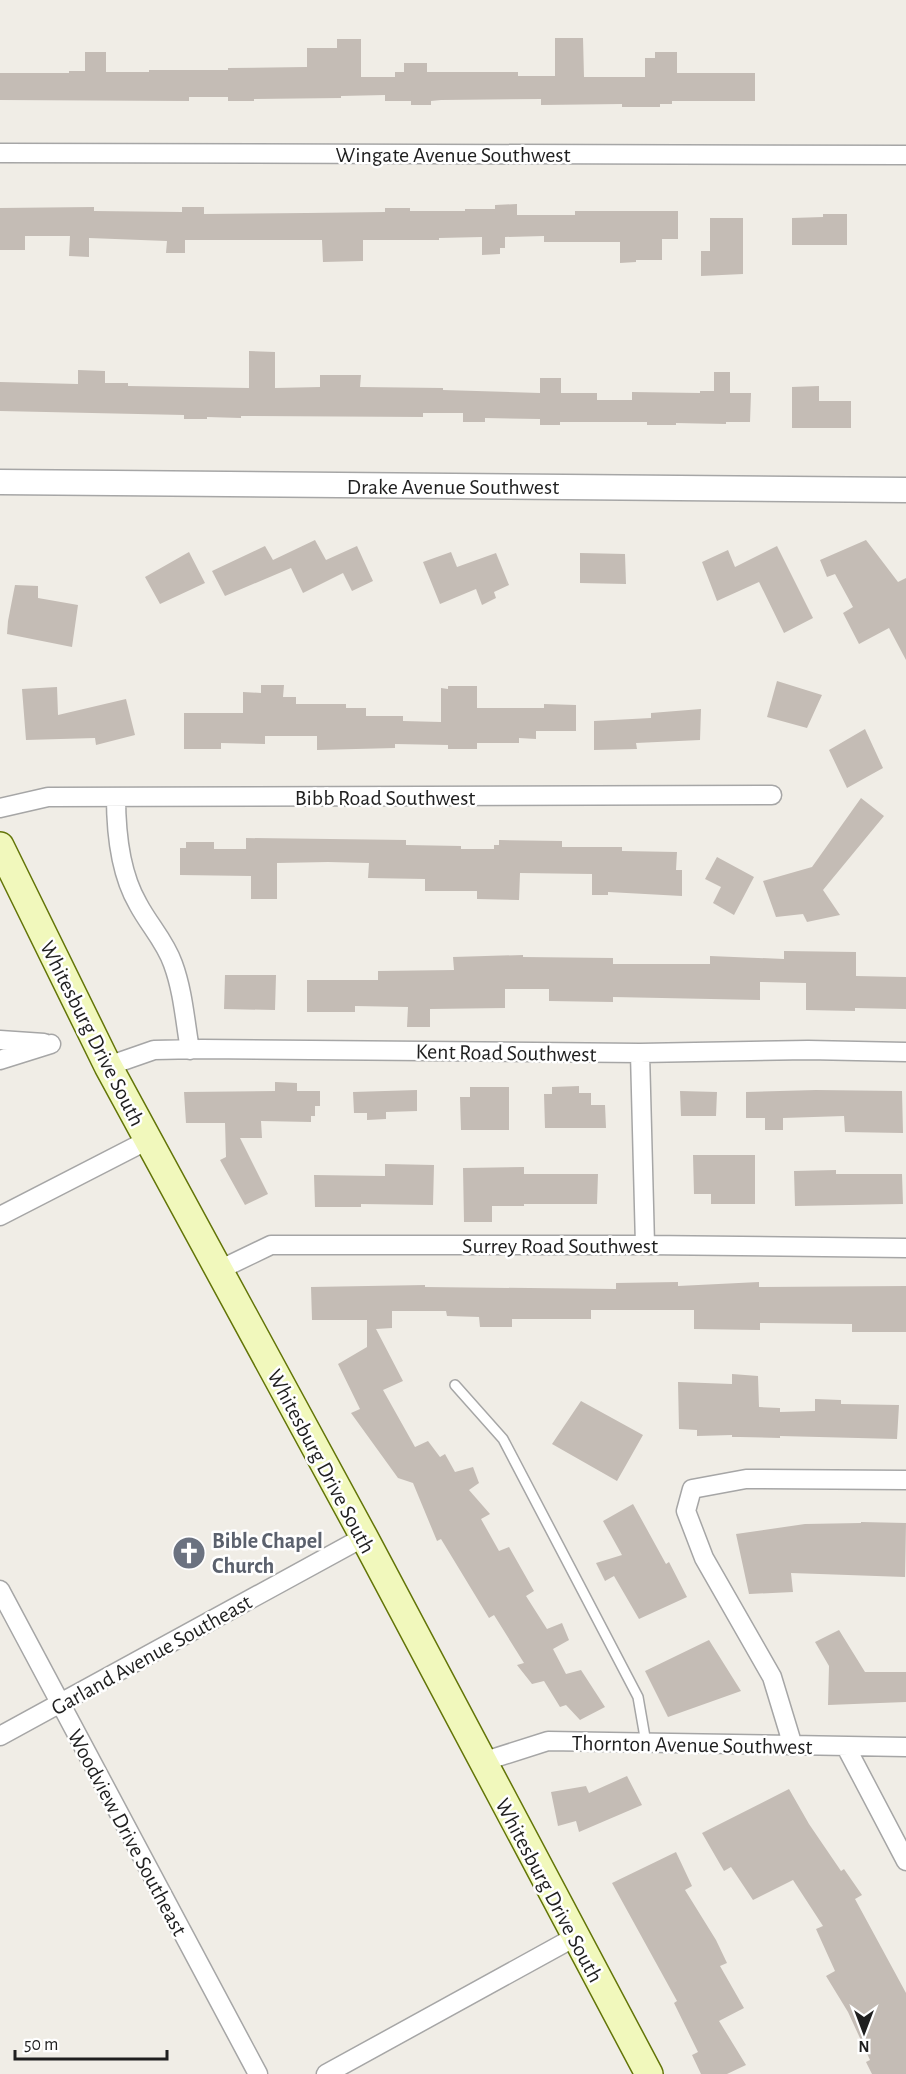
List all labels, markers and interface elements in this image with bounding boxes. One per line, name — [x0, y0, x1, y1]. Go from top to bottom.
street label: Wingate Avenue Southwest — [336, 144, 570, 166]
street label: Drake Avenue Southwest — [347, 476, 559, 498]
street label: Bibb Road Southwest — [295, 787, 475, 809]
street label: Whitesburg Drive South — [36, 937, 148, 1130]
street label: Kent Road Southwest — [415, 1040, 597, 1066]
street label: Surrey Road Southwest — [462, 1235, 658, 1257]
street label: Whitesburg Drive South — [263, 1366, 379, 1557]
place label: Bible Chapel Church — [212, 1530, 323, 1577]
church icon: Bible Chapel Church — [171, 1535, 207, 1571]
street label: Garland Avenue Southeast — [48, 1591, 255, 1719]
street label: Woodview Drive Southeast — [63, 1726, 191, 1939]
street label: Thornton Avenue Southwest — [571, 1732, 813, 1758]
street label: Whitesburg Drive South — [491, 1795, 607, 1986]
north arrow — [834, 2002, 894, 2062]
scale bar — [15, 2023, 166, 2061]
text: 50 m — [24, 2036, 58, 2054]
text: N — [858, 2038, 870, 2054]

